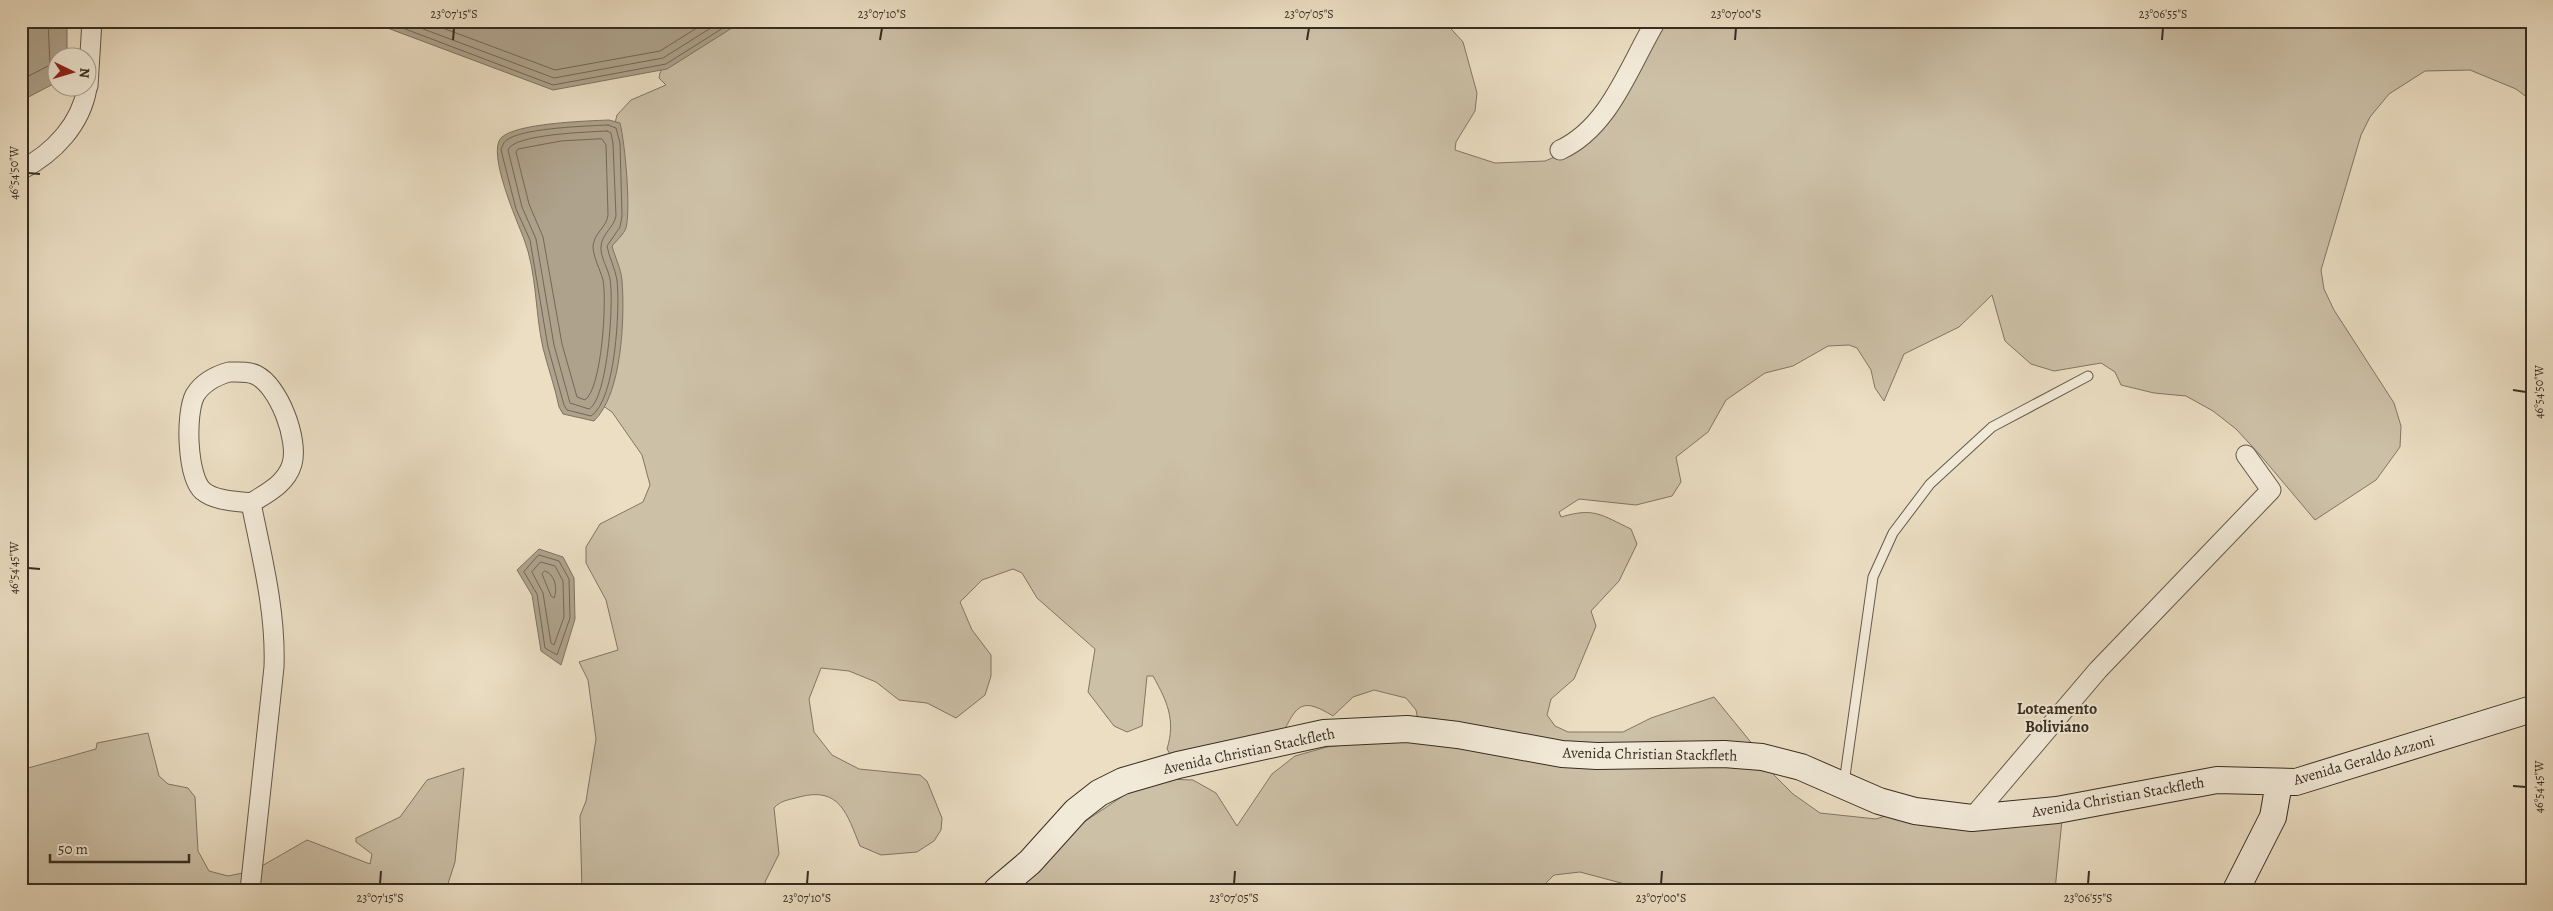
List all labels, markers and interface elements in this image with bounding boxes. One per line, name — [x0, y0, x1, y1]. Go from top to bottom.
text: 23°07'15"S — [430, 6, 478, 22]
text: 23°07'10"S — [858, 6, 906, 22]
text: 23°07'05"S — [1284, 6, 1334, 22]
text: 23°07'00"S — [1711, 6, 1761, 22]
text: 23°06'55"S — [2139, 6, 2187, 22]
north arrow — [48, 48, 98, 98]
text: N — [75, 67, 94, 79]
text: 46°54'50"W — [6, 145, 22, 200]
text: 46°54'50"W — [2531, 364, 2547, 419]
text: 46°54'45"W — [6, 541, 22, 594]
district label: Loteamento Boliviano — [2017, 698, 2097, 738]
street label: Avenida Christian Stackfleth — [1160, 723, 1337, 779]
street label: Avenida Geraldo Azzoni — [2290, 730, 2437, 790]
street label: Avenida Christian Stackfleth — [1561, 742, 1738, 766]
text: 46°54'45"W — [2531, 760, 2547, 813]
street label: Avenida Christian Stackfleth — [2029, 772, 2206, 822]
scale bar — [50, 831, 189, 863]
text: 50 m — [58, 839, 88, 859]
text: 23°07'15"S — [356, 890, 404, 906]
text: 23°07'10"S — [783, 890, 831, 906]
text: 23°07'05"S — [1209, 890, 1259, 906]
text: 23°07'00"S — [1636, 890, 1686, 906]
text: 23°06'55"S — [2064, 890, 2112, 906]

